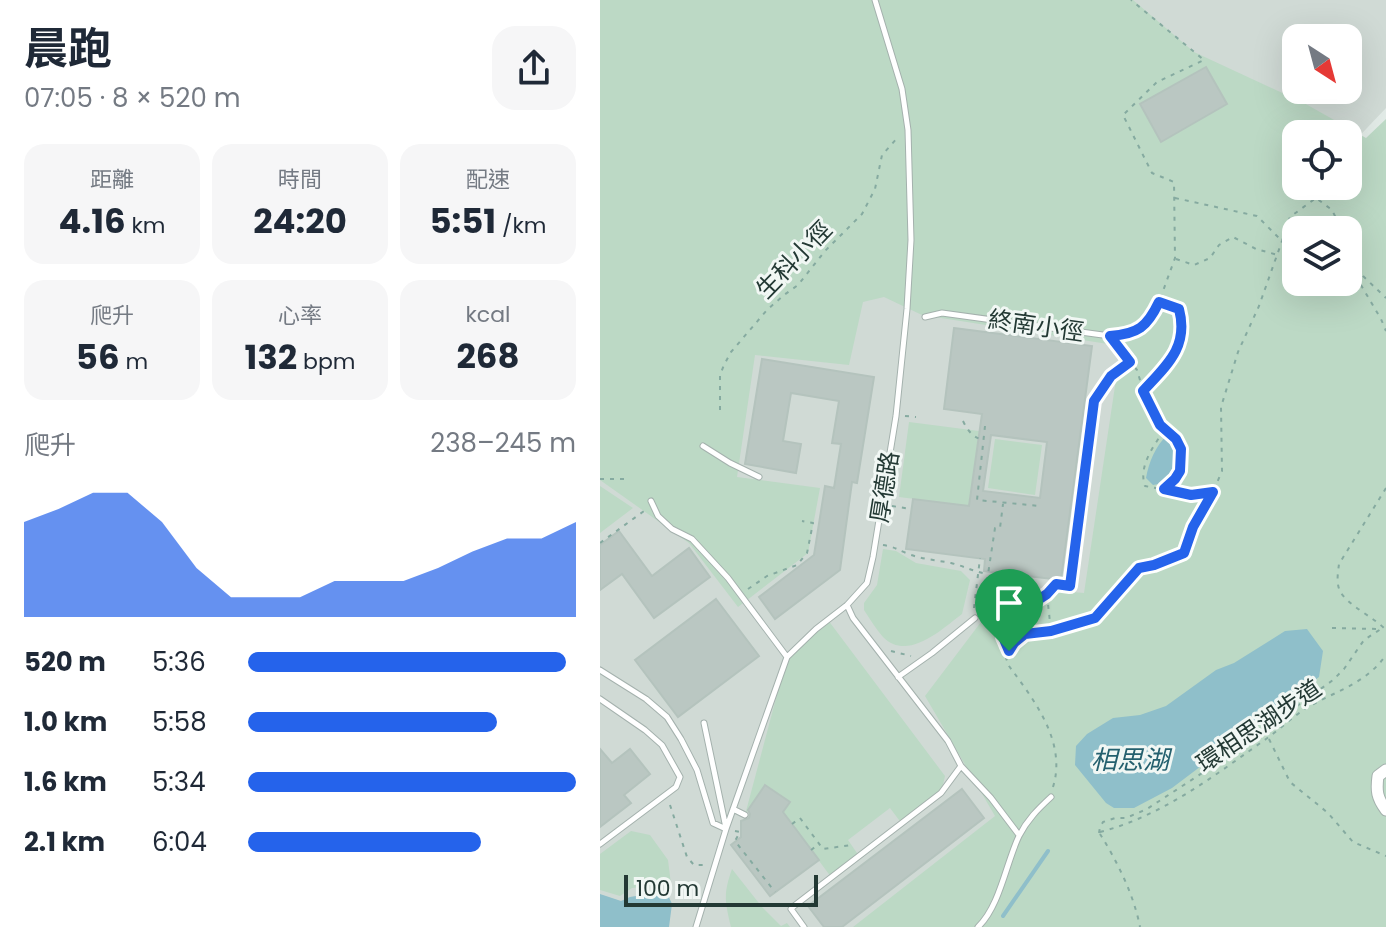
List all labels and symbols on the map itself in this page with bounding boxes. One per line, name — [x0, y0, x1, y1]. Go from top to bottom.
north arrow — [1282, 24, 1362, 104]
street label: 生科小徑 — [748, 214, 839, 306]
street label: 終南小徑 — [986, 302, 1086, 349]
street label: 厚德路 — [863, 449, 906, 525]
pin — [975, 569, 1043, 651]
street label: 環相思湖步道 — [1190, 672, 1328, 780]
water label: 相思湖 — [1091, 742, 1173, 778]
scale bar — [624, 871, 818, 907]

